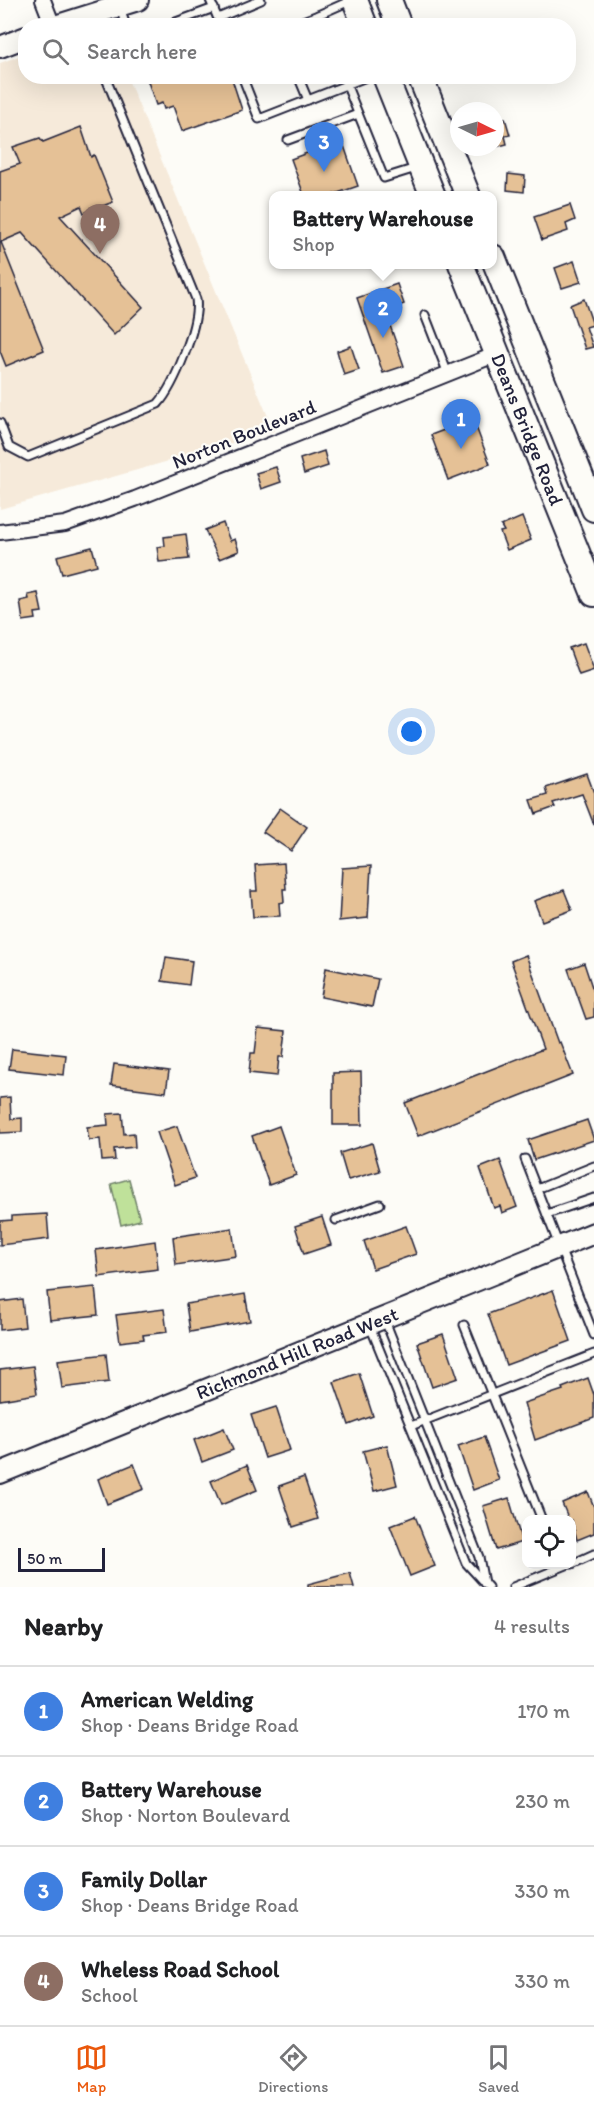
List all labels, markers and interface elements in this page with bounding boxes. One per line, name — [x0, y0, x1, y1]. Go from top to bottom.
search box — [18, 18, 576, 84]
icon: search — [39, 35, 72, 68]
text: Search here — [87, 38, 197, 65]
north arrow — [450, 102, 504, 156]
pin: 3 — [304, 122, 344, 172]
popup — [269, 191, 497, 269]
pin: 4 — [80, 204, 120, 254]
text: Battery Warehouse — [293, 205, 473, 232]
text: Shop — [293, 232, 335, 256]
pin: 2 — [364, 288, 403, 338]
street label: Deans Bridge Road — [486, 350, 569, 509]
street label: Norton Boulevard — [169, 394, 319, 474]
pin: 1 — [442, 400, 480, 449]
your location — [397, 717, 426, 746]
street label: Richmond Hill Road West — [192, 1301, 402, 1405]
map controls — [522, 1515, 576, 1569]
button: locate — [522, 1515, 576, 1569]
scale bar — [18, 1545, 105, 1572]
text: 50 m — [27, 1549, 62, 1568]
text: Nearby — [24, 1610, 103, 1642]
text: 4 results — [494, 1614, 570, 1638]
text: American Welding — [81, 1686, 253, 1713]
text: 1 — [39, 1699, 48, 1723]
text: 170 m — [517, 1699, 570, 1723]
text: Shop · Deans Bridge Road — [81, 1713, 299, 1737]
text: Battery Warehouse — [81, 1776, 262, 1803]
text: 2 — [38, 1789, 49, 1813]
text: 230 m — [515, 1789, 570, 1813]
text: Shop · Norton Boulevard — [81, 1803, 290, 1827]
text: Family Dollar — [81, 1866, 207, 1893]
text: 3 — [38, 1879, 49, 1903]
text: 330 m — [515, 1879, 570, 1903]
text: Shop · Deans Bridge Road — [81, 1893, 299, 1917]
text: Wheless Road School — [81, 1956, 279, 1983]
text: 4 — [37, 1969, 50, 1993]
text: 330 m — [515, 1969, 570, 1993]
text: School — [81, 1983, 138, 2007]
tab: Map — [75, 2041, 108, 2096]
tab: Directions — [258, 2041, 328, 2096]
tab: Saved — [478, 2041, 519, 2096]

